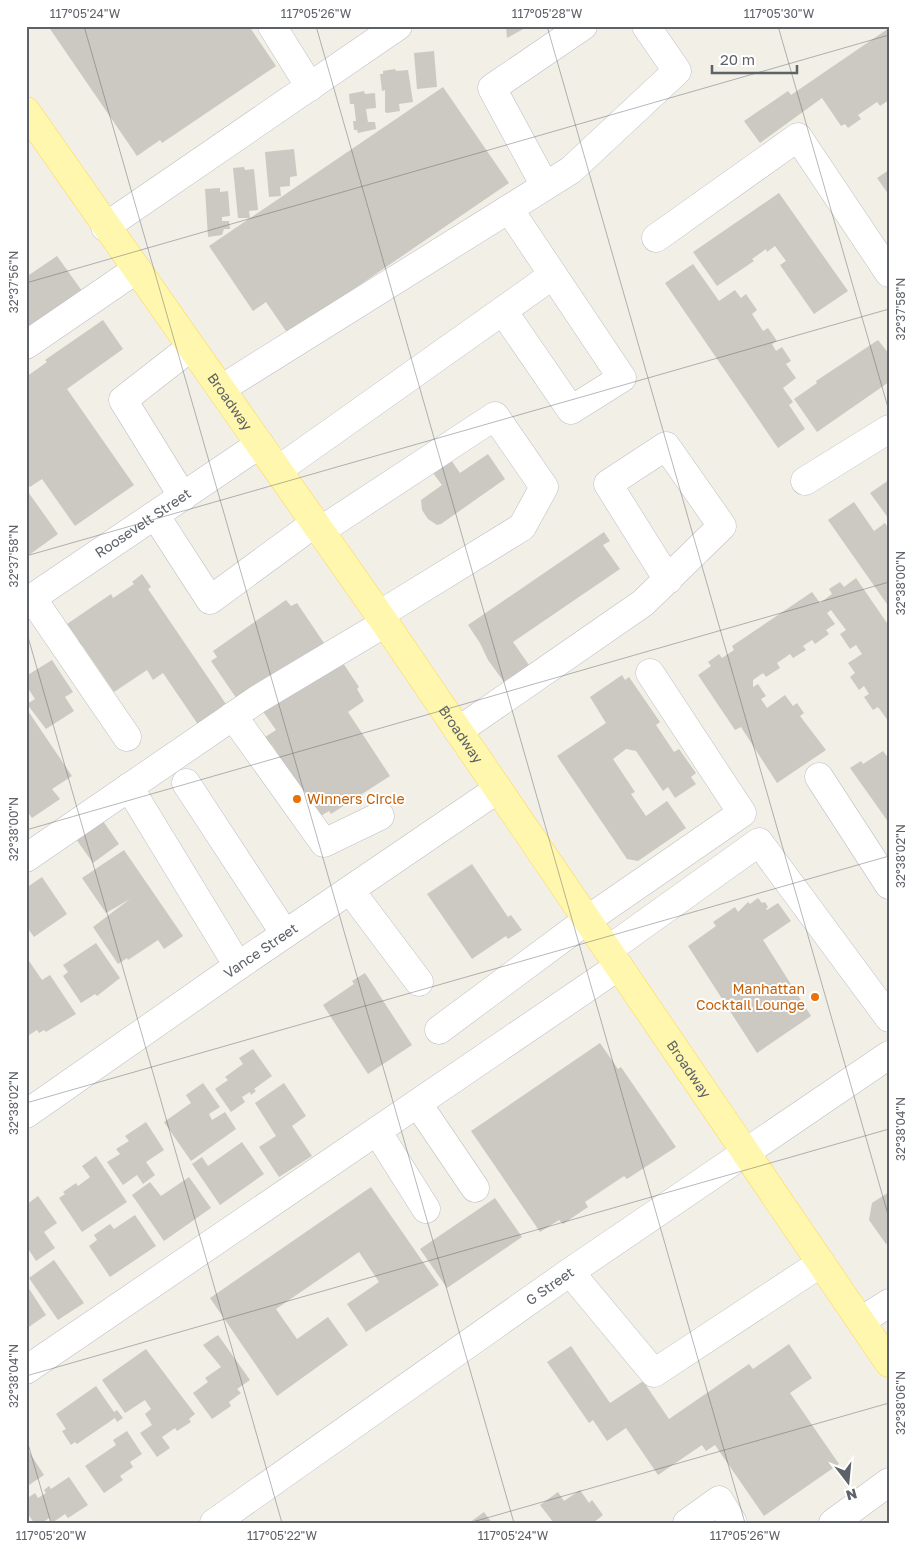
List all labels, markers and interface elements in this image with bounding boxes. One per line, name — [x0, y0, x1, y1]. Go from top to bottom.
text: 117°05'24"W — [50, 6, 121, 21]
text: 117°05'26"W — [281, 6, 352, 21]
text: 117°05'28"W — [512, 6, 583, 21]
text: 117°05'30"W — [744, 6, 815, 21]
scale bar — [712, 42, 798, 74]
text: 20 m — [720, 50, 755, 68]
text: 32°37'56"N — [6, 251, 21, 313]
text: 32°37'58"N — [893, 278, 908, 340]
street label: Broadway — [204, 369, 256, 433]
street label: Roosevelt Street — [91, 484, 194, 561]
text: 32°37'58"N — [6, 525, 21, 587]
text: 32°38'00"N — [893, 551, 908, 615]
street label: Broadway — [436, 702, 487, 766]
place label: Winners Circle — [307, 790, 405, 807]
marker: Winners Circle — [291, 793, 303, 805]
text: 32°38'00"N — [6, 797, 21, 861]
text: 32°38'02"N — [893, 824, 908, 888]
street label: Vance Street — [220, 919, 301, 981]
place label: Manhattan Cocktail Lounge — [696, 980, 805, 1013]
marker: Manhattan Cocktail Lounge — [809, 991, 821, 1003]
street label: Broadway — [664, 1037, 715, 1101]
text: 32°38'02"N — [6, 1071, 21, 1135]
text: 32°38'04"N — [893, 1097, 908, 1161]
street label: G Street — [522, 1263, 577, 1309]
text: 32°38'04"N — [6, 1344, 21, 1408]
text: 32°38'06"N — [893, 1371, 908, 1435]
north arrow — [822, 1456, 872, 1506]
text: N — [844, 1485, 859, 1505]
text: 117°05'20"W — [16, 1528, 87, 1543]
text: 117°05'22"W — [247, 1528, 318, 1543]
text: 117°05'24"W — [478, 1528, 549, 1543]
text: 117°05'26"W — [710, 1528, 781, 1543]

